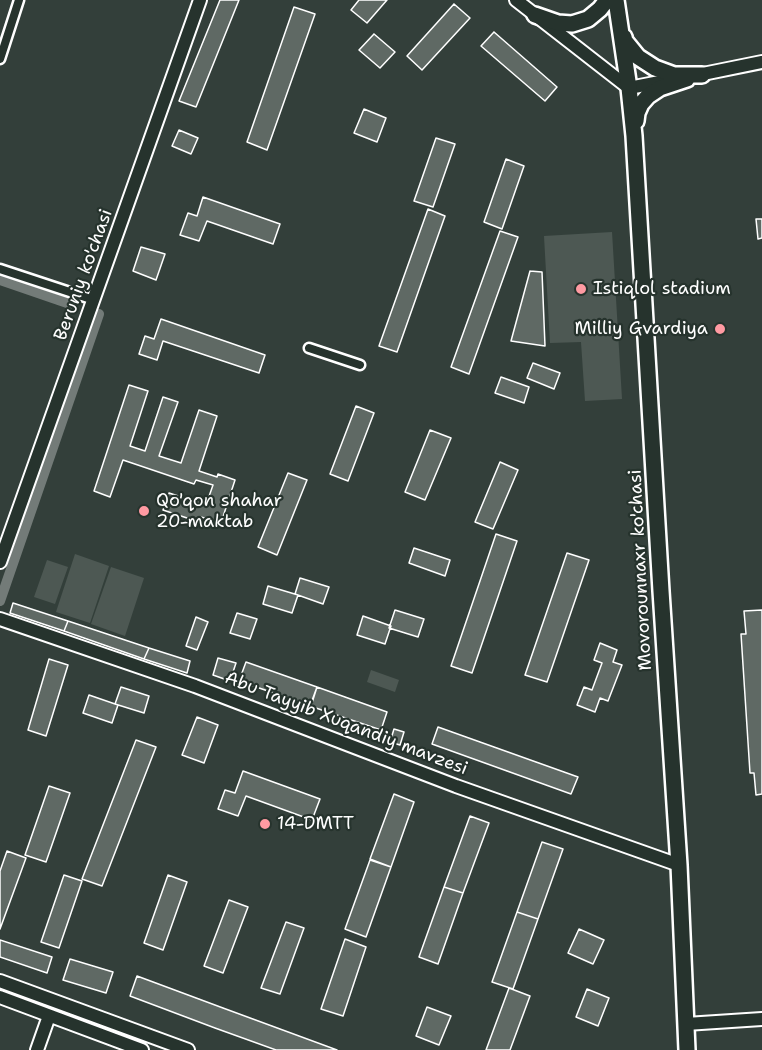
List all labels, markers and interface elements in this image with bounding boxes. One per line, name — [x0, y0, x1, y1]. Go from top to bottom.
street label: Beruniy ko'chasi — [50, 206, 118, 344]
place label: Istiqlol stadium — [593, 278, 731, 300]
marker: Istiqlol stadium — [574, 282, 588, 296]
place label: Milliy Gvardiya — [574, 318, 708, 340]
marker: Milliy Gvardiya — [713, 322, 727, 336]
street label: Movorounnaxr ko'chasi — [625, 469, 657, 671]
place label: Qo'qon shahar 20-maktab — [156, 490, 282, 532]
marker: Qo'qon shahar 20-maktab — [137, 504, 151, 518]
street label: Abu Tayyib Xuqandiy mavzesi — [222, 668, 470, 780]
place label: 14-DMTT — [277, 813, 354, 835]
marker: 14-DMTT — [258, 817, 272, 831]

